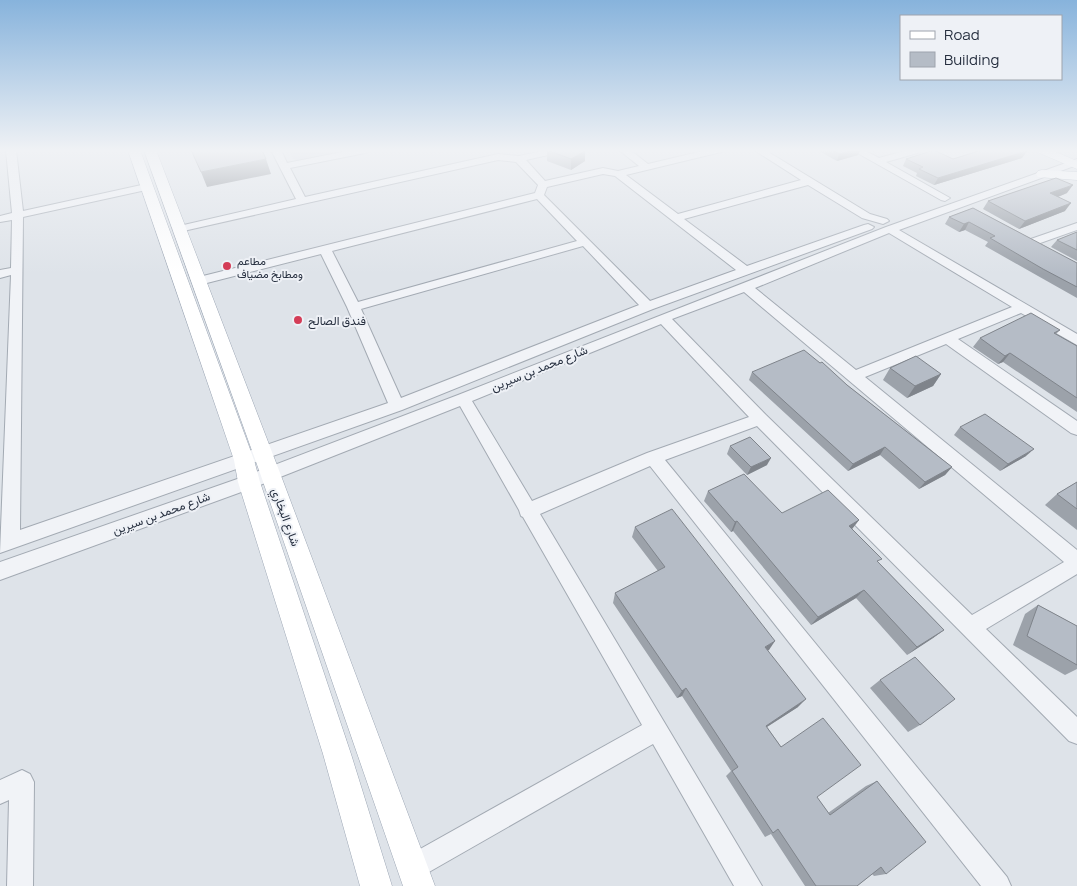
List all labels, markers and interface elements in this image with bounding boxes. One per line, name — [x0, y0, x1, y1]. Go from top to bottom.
legend — [900, 15, 1062, 80]
text: Road — [944, 24, 980, 45]
text: Building — [944, 49, 999, 70]
place label: مطاعم ومطابخ مضياف — [237, 253, 303, 282]
marker: مطاعم ومطابخ مضياف — [221, 260, 233, 272]
place label: فندق الصالح — [308, 312, 366, 330]
marker: فندق الصالح — [292, 314, 304, 326]
street label: شارع محمد بن سيرين — [488, 341, 590, 396]
street label: شارع البخاري — [266, 486, 304, 549]
street label: شارع محمد بن سيرين — [110, 487, 213, 540]

